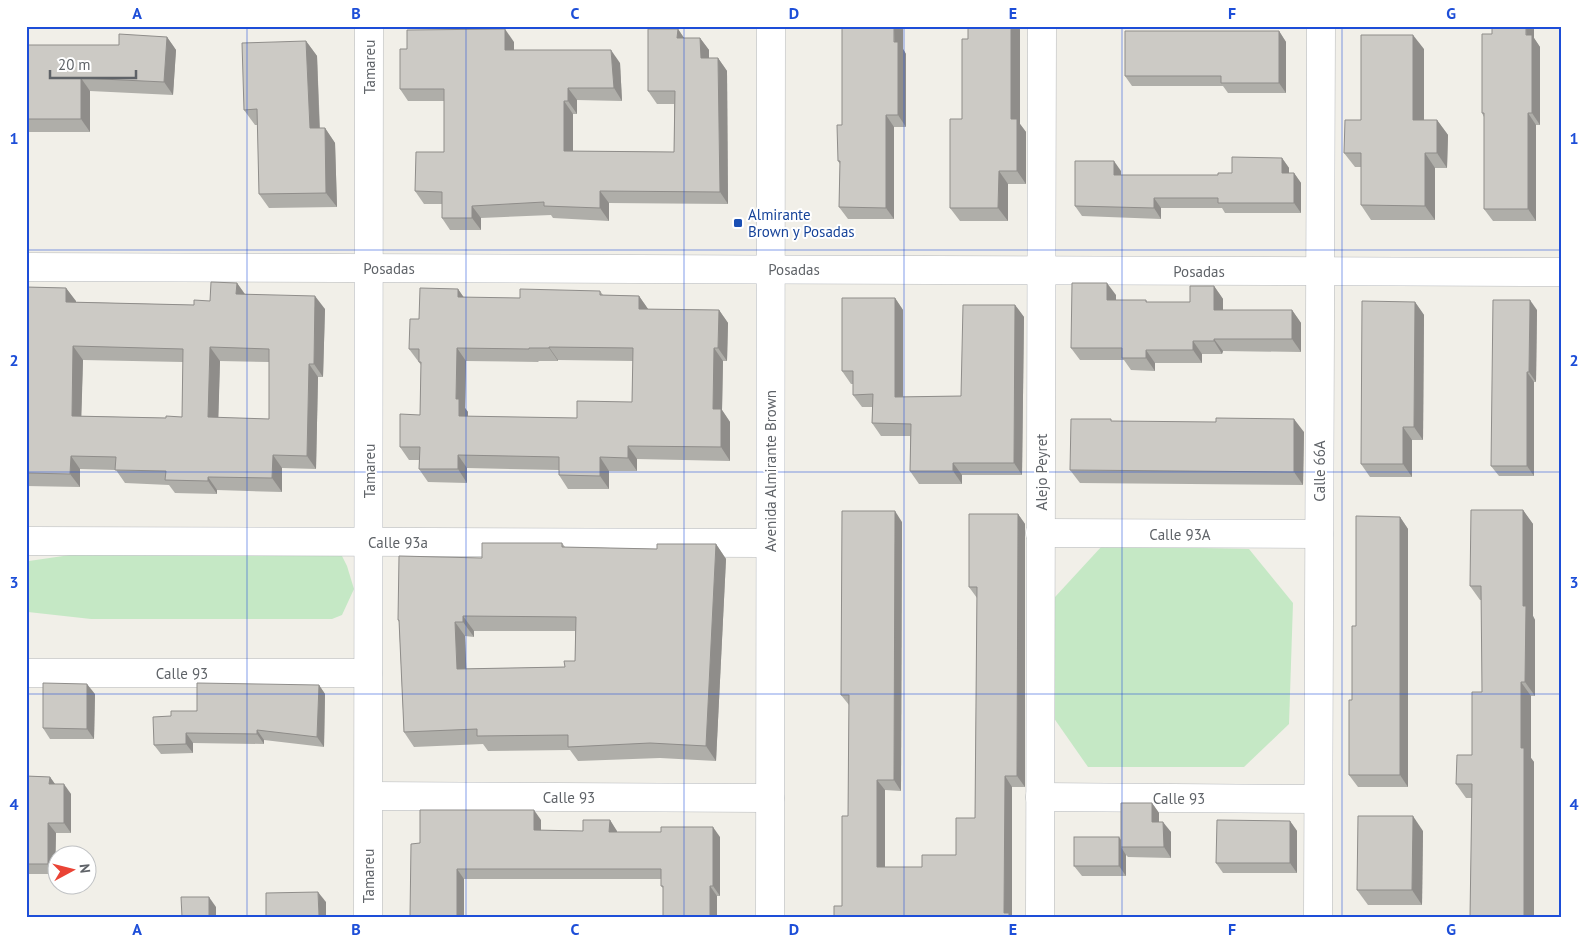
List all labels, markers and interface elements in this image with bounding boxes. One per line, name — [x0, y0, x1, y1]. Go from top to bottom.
text: A — [132, 3, 142, 23]
text: B — [351, 3, 361, 23]
text: C — [571, 3, 580, 23]
text: D — [789, 3, 799, 23]
text: E — [1009, 3, 1017, 23]
text: F — [1228, 3, 1236, 23]
text: G — [1446, 3, 1456, 23]
street label: Tamareu — [360, 40, 379, 94]
scale bar — [50, 48, 136, 80]
text: 20 m — [58, 55, 91, 74]
text: 1 — [9, 128, 19, 148]
text: 1 — [1569, 128, 1579, 148]
place label: Almirante Brown y Posadas — [748, 205, 855, 241]
marker: Almirante Brown y Posadas — [732, 217, 744, 229]
street label: Posadas — [363, 259, 415, 278]
street label: Posadas — [768, 260, 820, 279]
street label: Posadas — [1173, 262, 1225, 281]
text: 2 — [9, 350, 19, 370]
text: 2 — [1569, 350, 1579, 370]
street label: Avenida Almirante Brown — [761, 390, 780, 552]
street label: Alejo Peyret — [1032, 434, 1051, 510]
street label: Calle 66A — [1310, 440, 1329, 502]
street label: Tamareu — [360, 444, 379, 498]
street label: Calle 93A — [1149, 525, 1211, 544]
street label: Calle 93a — [368, 533, 428, 552]
text: 3 — [9, 572, 19, 592]
text: 3 — [1569, 572, 1579, 592]
street label: Calle 93 — [156, 664, 208, 683]
street label: Calle 93 — [543, 788, 595, 807]
street label: Calle 93 — [1153, 789, 1205, 808]
text: 4 — [9, 794, 19, 814]
text: 4 — [1569, 794, 1579, 814]
north arrow — [48, 846, 98, 896]
street label: Tamareu — [359, 849, 378, 903]
text: N — [75, 863, 94, 874]
text: A — [132, 919, 142, 939]
text: B — [351, 919, 361, 939]
text: C — [571, 919, 580, 939]
text: D — [789, 919, 799, 939]
text: E — [1009, 919, 1017, 939]
text: F — [1228, 919, 1236, 939]
text: G — [1446, 919, 1456, 939]

